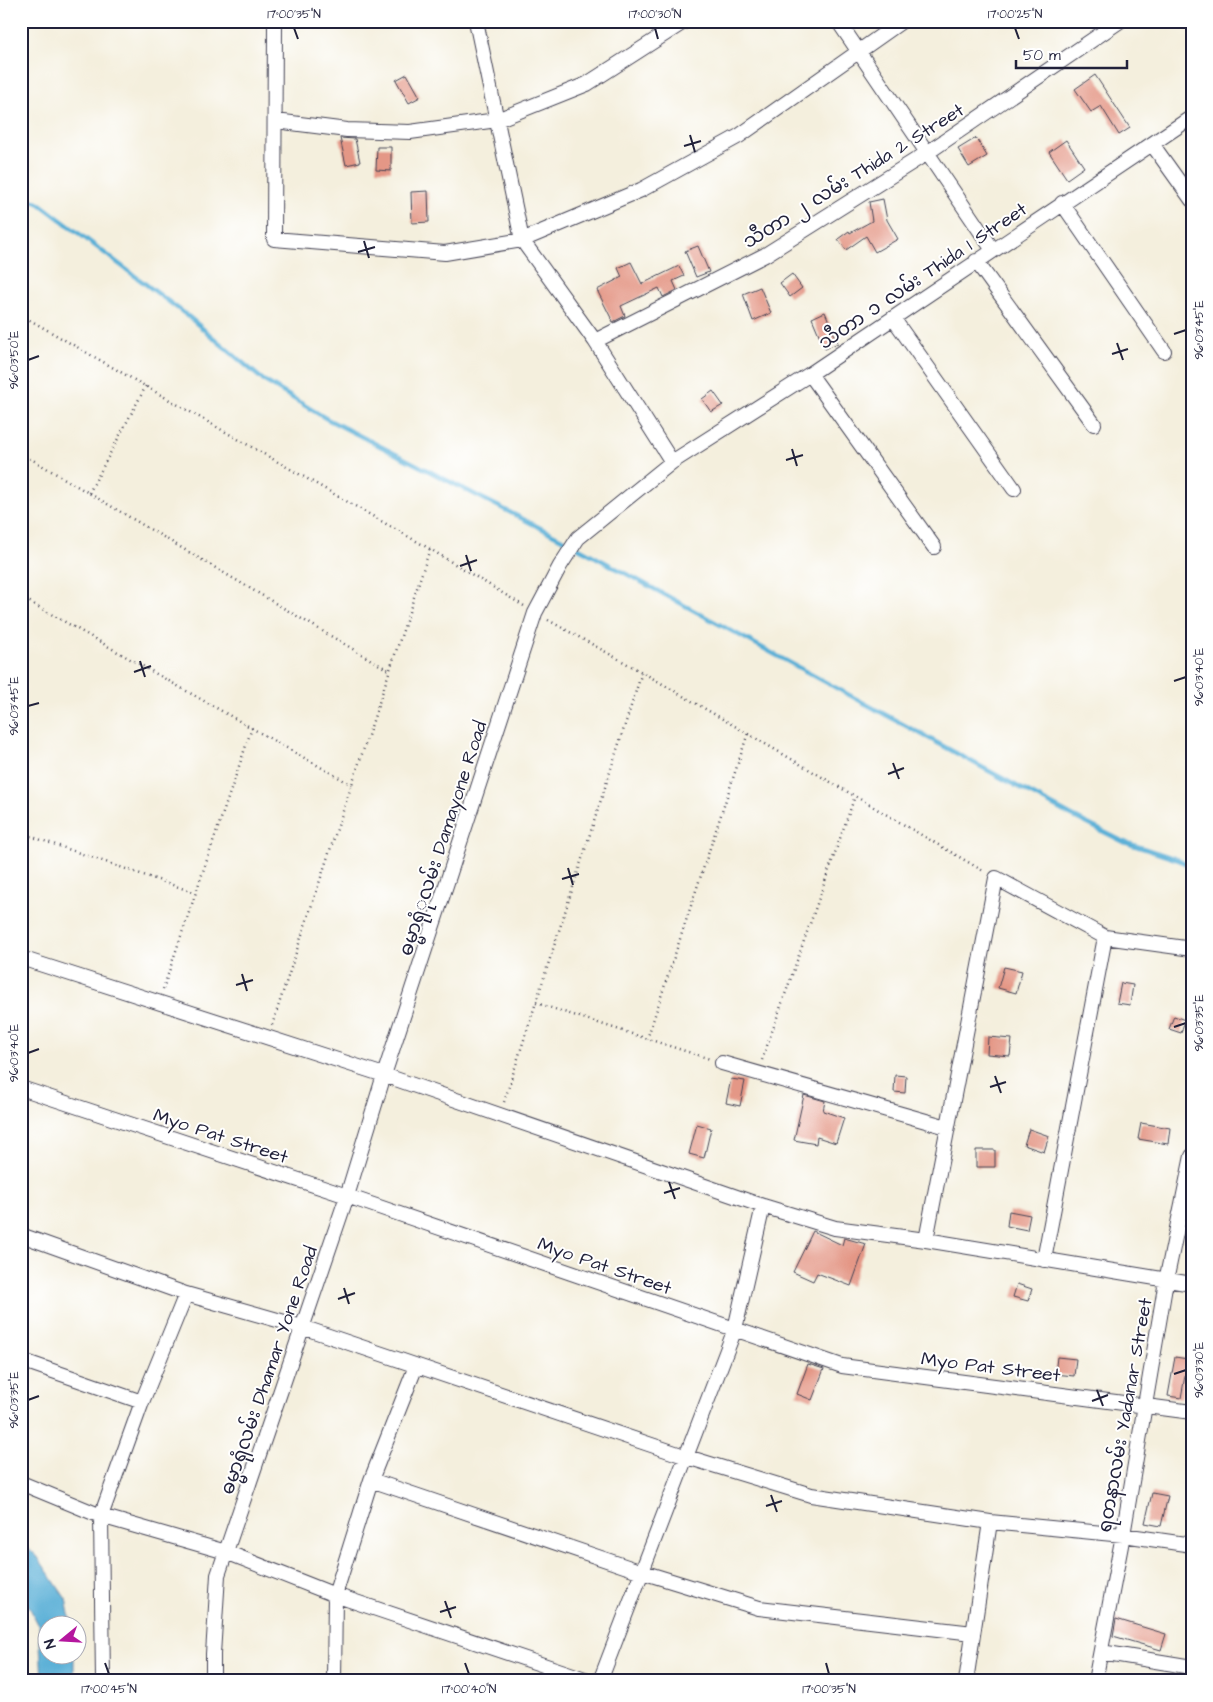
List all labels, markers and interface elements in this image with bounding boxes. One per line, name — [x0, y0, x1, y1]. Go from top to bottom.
text: 17°00'35"N — [267, 6, 321, 23]
text: 17°00'30"N — [629, 6, 682, 23]
text: 17°00'25"N — [988, 6, 1043, 23]
scale bar — [1016, 38, 1127, 70]
text: 50 m — [1023, 45, 1061, 66]
street label: သီတာ ၂ လမ်း Thida 2 Street — [737, 95, 970, 256]
street label: သီတာ ၁ လမ်း Thida 1 Street — [812, 194, 1033, 356]
text: 96°03'45"E — [1191, 300, 1208, 360]
text: 96°03'50"E — [6, 331, 23, 389]
text: 96°03'40"E — [1191, 648, 1208, 706]
text: 96°03'45"E — [6, 676, 23, 736]
street label: ဓမ္မာရုံုလမ်း Damayone Road — [391, 717, 496, 960]
text: 96°03'35"E — [1191, 994, 1208, 1052]
text: 96°03'40"E — [6, 1024, 23, 1082]
street label: Myo Pat Street — [149, 1102, 292, 1172]
street label: Myo Pat Street — [534, 1231, 675, 1303]
street label: ဓမ္မာရုံလမ်း Dhamar Yone Road — [212, 1242, 327, 1499]
street label: ရတနာလမ်း Yadanar Street — [1090, 1295, 1160, 1535]
text: 96°03'30"E — [1191, 1342, 1208, 1398]
street label: Myo Pat Street — [920, 1346, 1062, 1390]
text: 96°03'35"E — [6, 1371, 23, 1429]
north arrow — [38, 1614, 88, 1664]
text: N — [40, 1636, 61, 1651]
text: 17°00'45"N — [81, 1681, 137, 1698]
text: 17°00'40"N — [442, 1681, 497, 1698]
text: 17°00'35"N — [802, 1681, 856, 1698]

